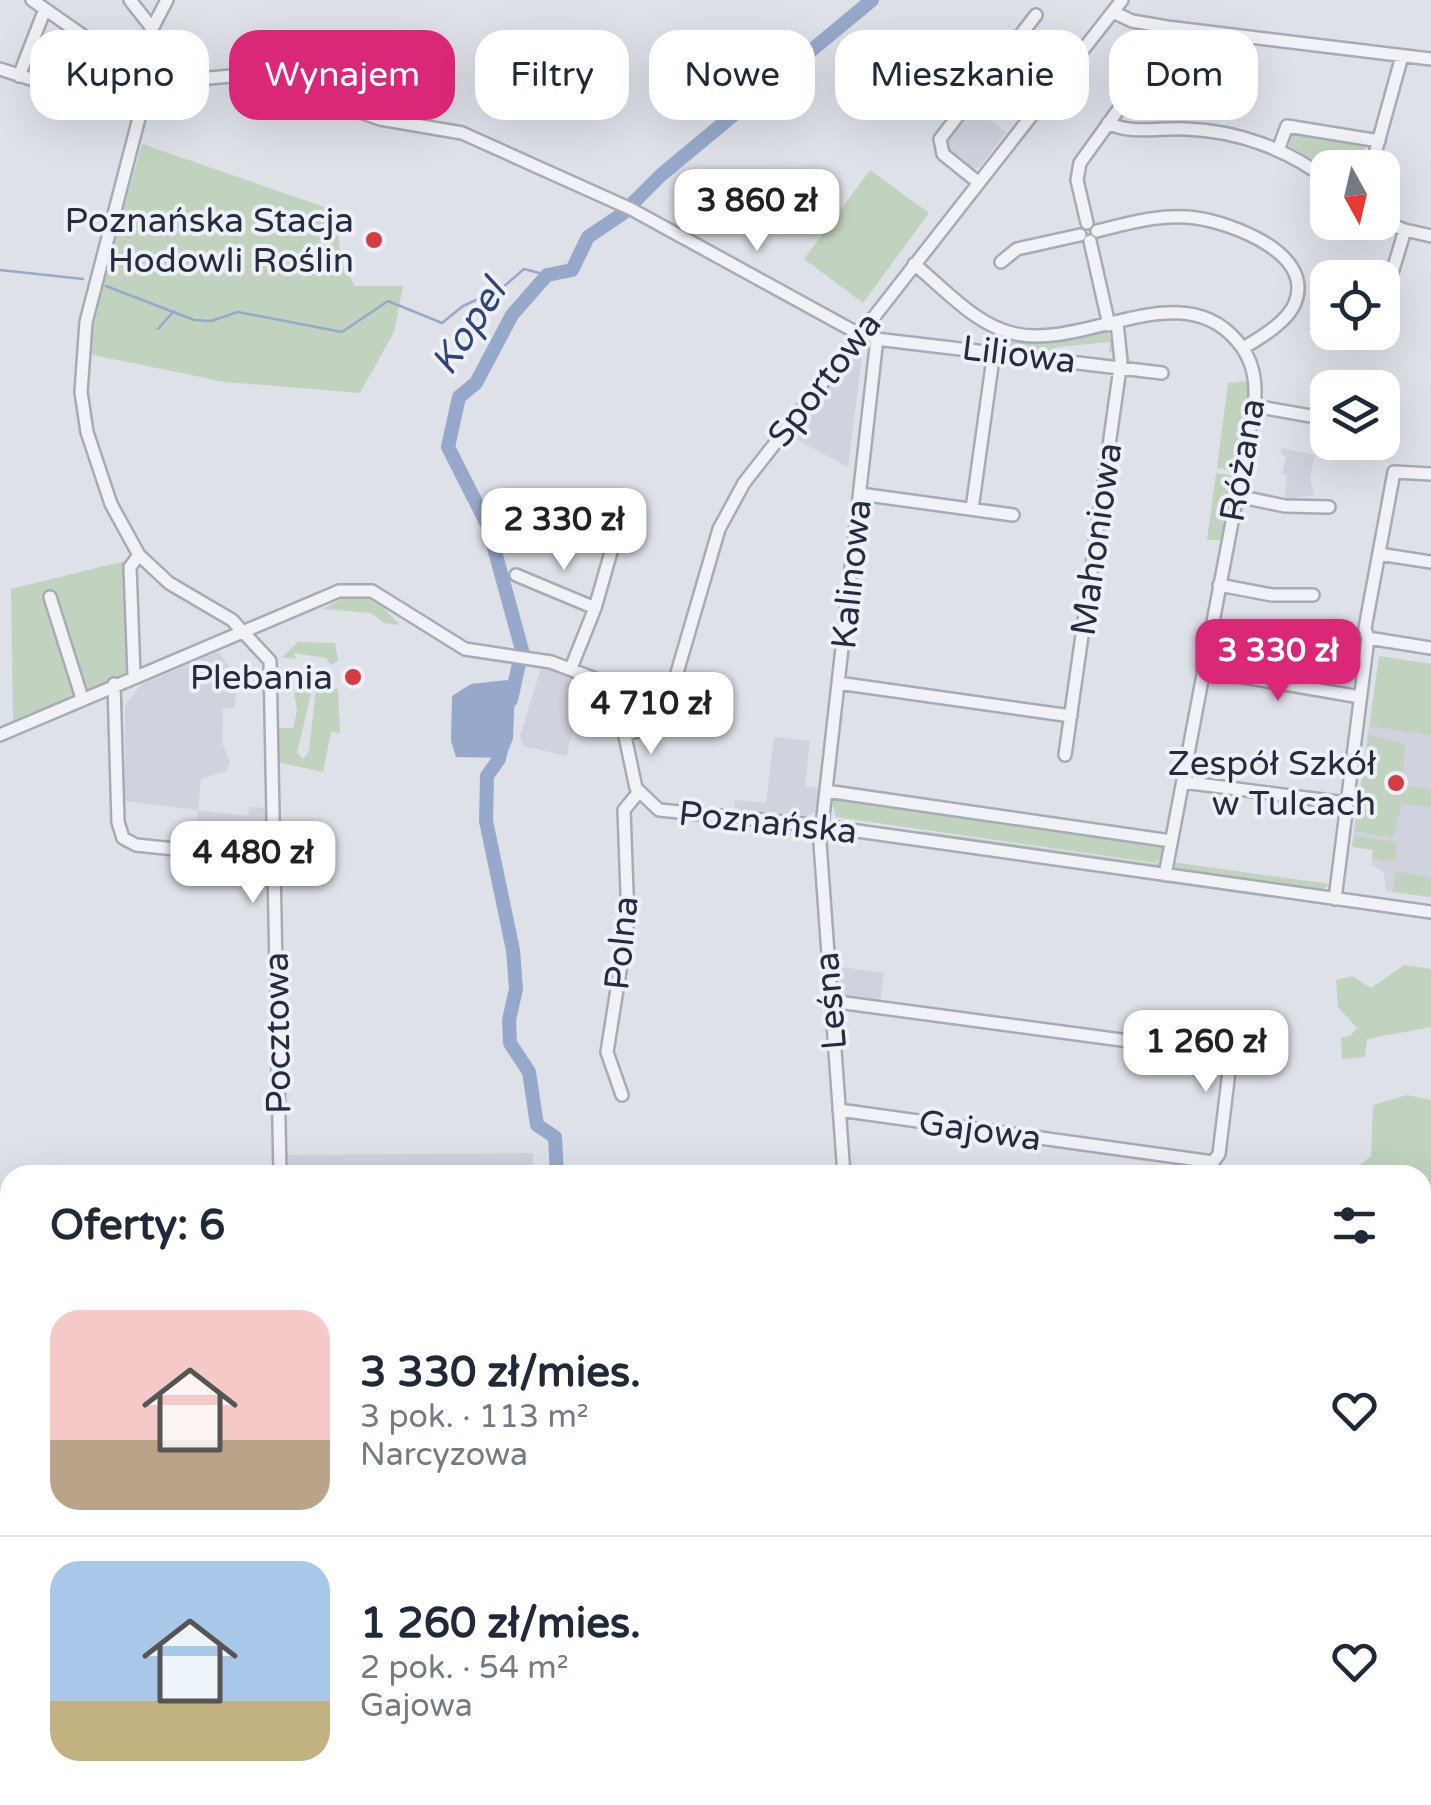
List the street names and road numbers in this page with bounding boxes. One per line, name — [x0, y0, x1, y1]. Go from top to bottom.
street label: Sportowa — [759, 304, 890, 455]
street label: Liliowa — [959, 327, 1078, 383]
street label: Różana — [1212, 395, 1274, 525]
street label: Mahoniowa — [1063, 440, 1131, 638]
street label: Kalinowa — [823, 497, 881, 651]
street label: Poznańska — [677, 793, 859, 853]
street label: Polna — [596, 894, 648, 992]
street label: Leśna — [806, 950, 856, 1051]
street label: Pocztowa — [256, 952, 300, 1114]
street label: Gajowa — [916, 1102, 1044, 1160]

